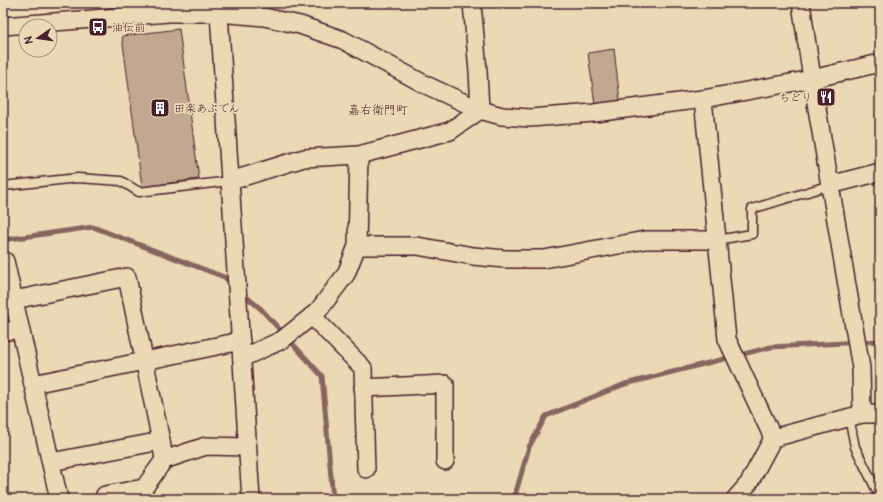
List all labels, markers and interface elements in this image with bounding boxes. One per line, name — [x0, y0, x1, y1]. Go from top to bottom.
bus stop icon: 油伝前 — [87, 16, 109, 38]
north arrow — [18, 18, 58, 58]
place label: 油伝前 — [112, 21, 145, 34]
text: N — [21, 35, 36, 45]
restaurant icon: ちどり — [815, 86, 837, 108]
place label: ちどり — [779, 91, 812, 104]
building icon: 田楽あぶでん — [149, 97, 171, 119]
place label: 田楽あぶでん — [174, 102, 240, 115]
district label: 嘉右衛門町 — [348, 103, 408, 118]

